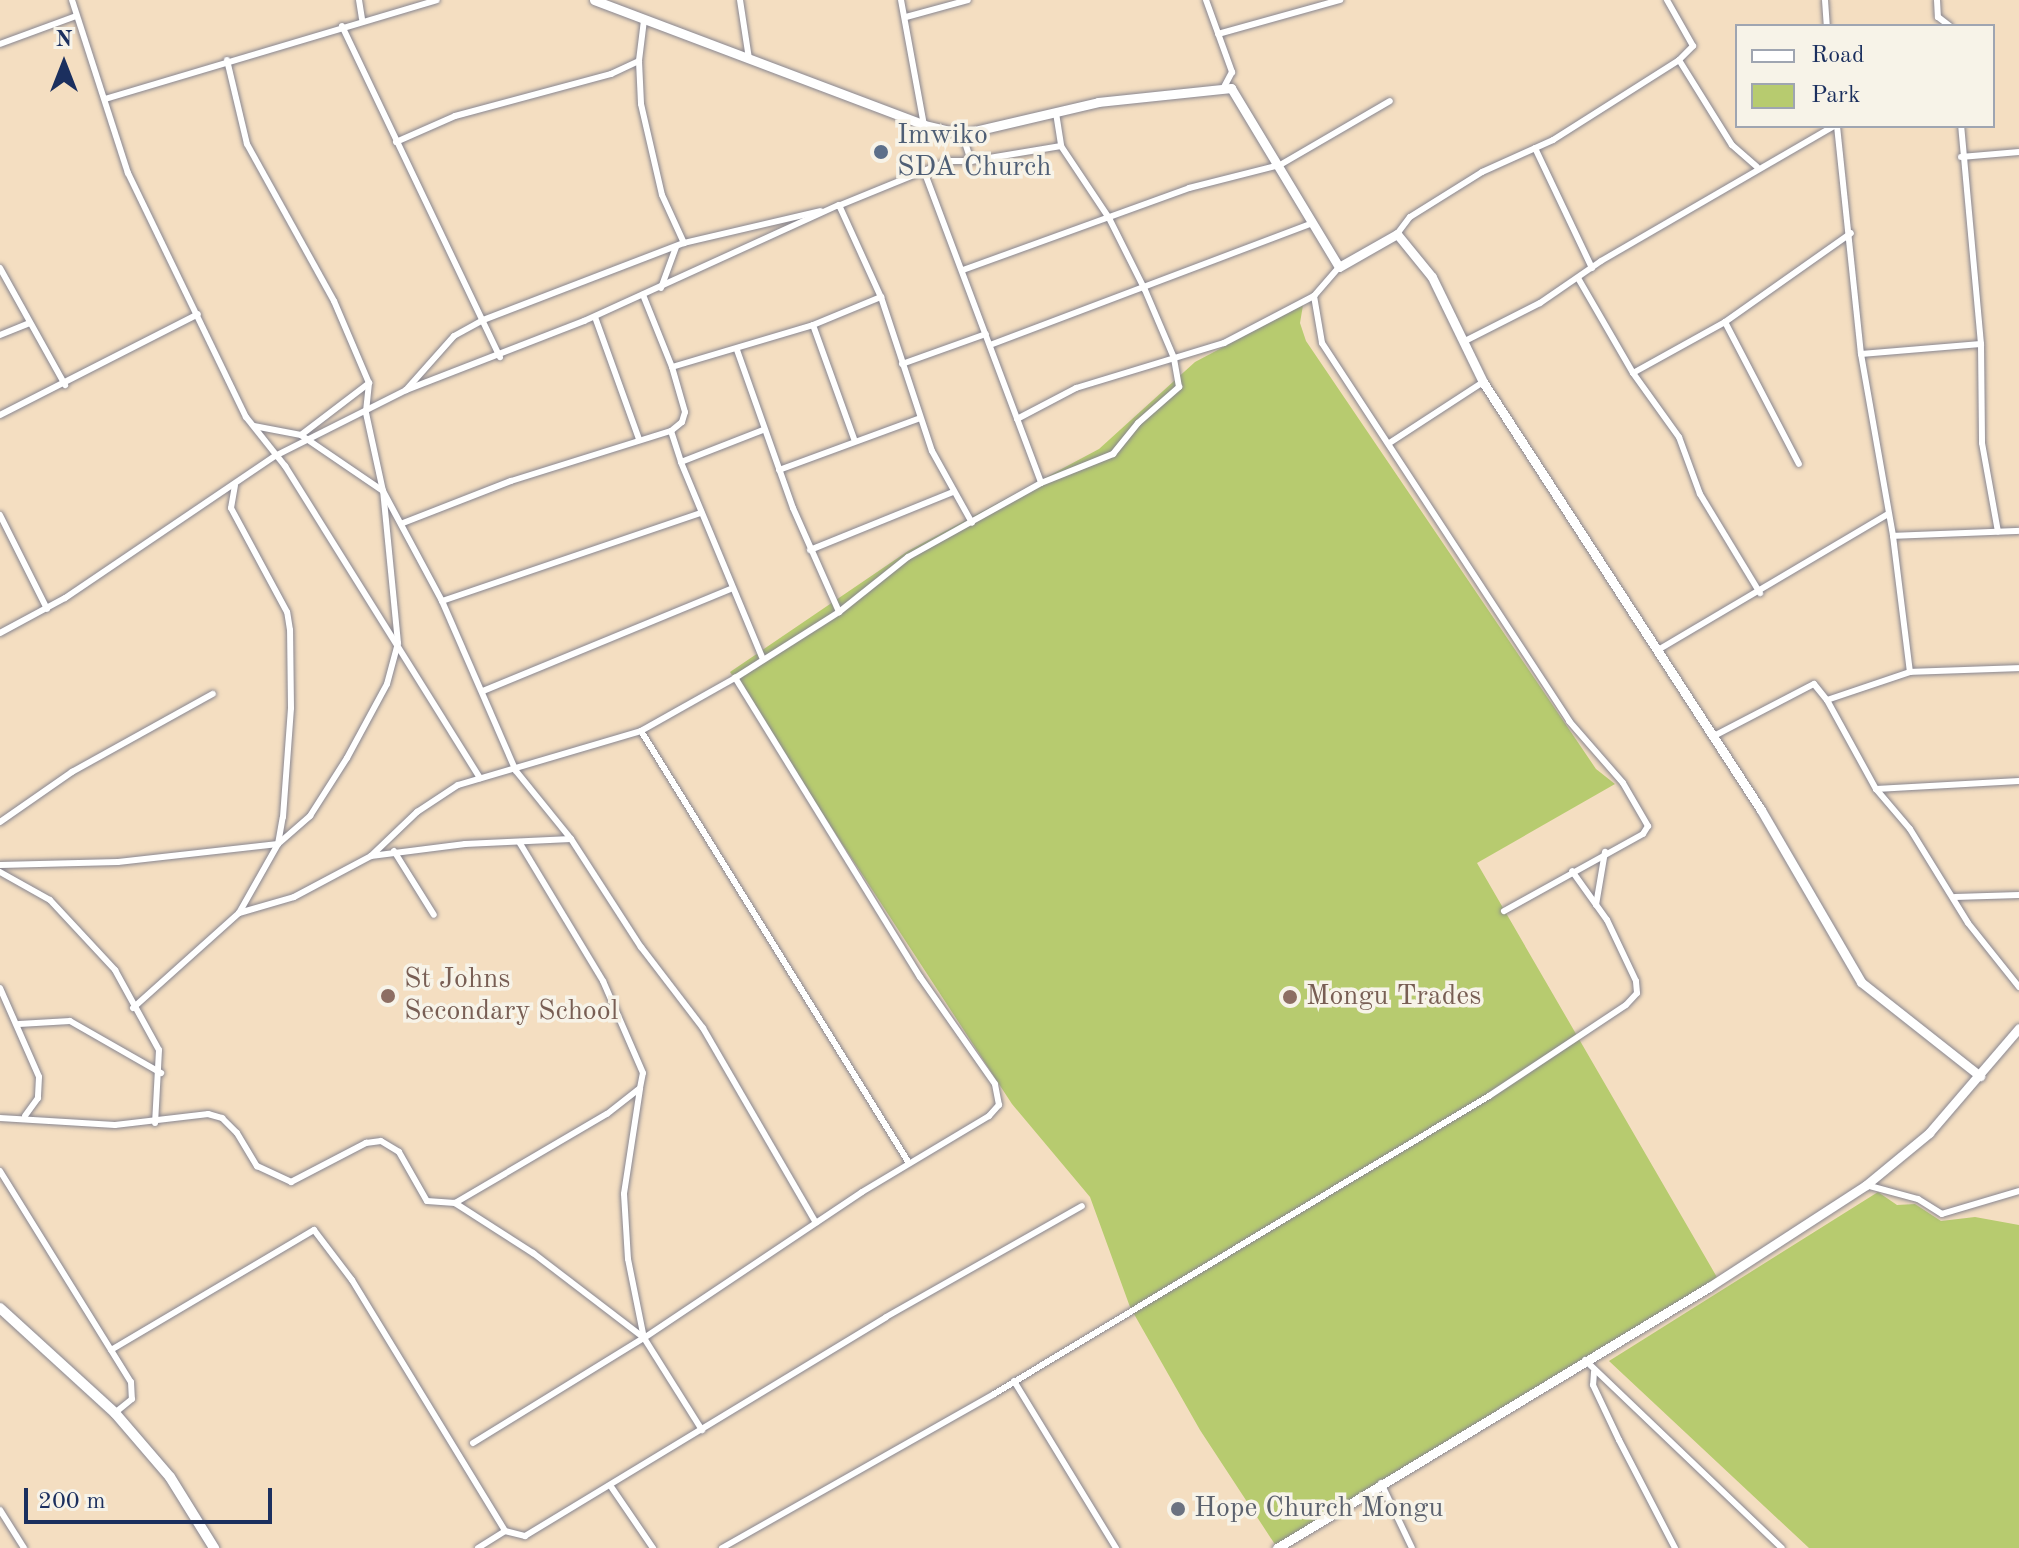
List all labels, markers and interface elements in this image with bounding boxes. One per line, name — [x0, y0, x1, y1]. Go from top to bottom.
north arrow — [24, 24, 104, 104]
legend — [1735, 24, 1995, 128]
text: N — [56, 29, 72, 51]
text: Road — [1811, 44, 1864, 68]
text: Park — [1811, 84, 1860, 108]
place label: Imwiko SDA Church — [897, 119, 1052, 185]
marker: Imwiko SDA Church — [872, 143, 890, 161]
place label: St Johns Secondary School — [404, 963, 618, 1029]
place label: Mongu Trades — [1306, 980, 1481, 1014]
marker: St Johns Secondary School — [379, 987, 397, 1005]
marker: Mongu Trades — [1281, 988, 1299, 1006]
scale bar — [28, 1472, 276, 1522]
text: 200 m — [38, 1490, 106, 1514]
place label: Hope Church Mongu — [1194, 1492, 1443, 1526]
marker: Hope Church Mongu — [1169, 1500, 1187, 1518]

